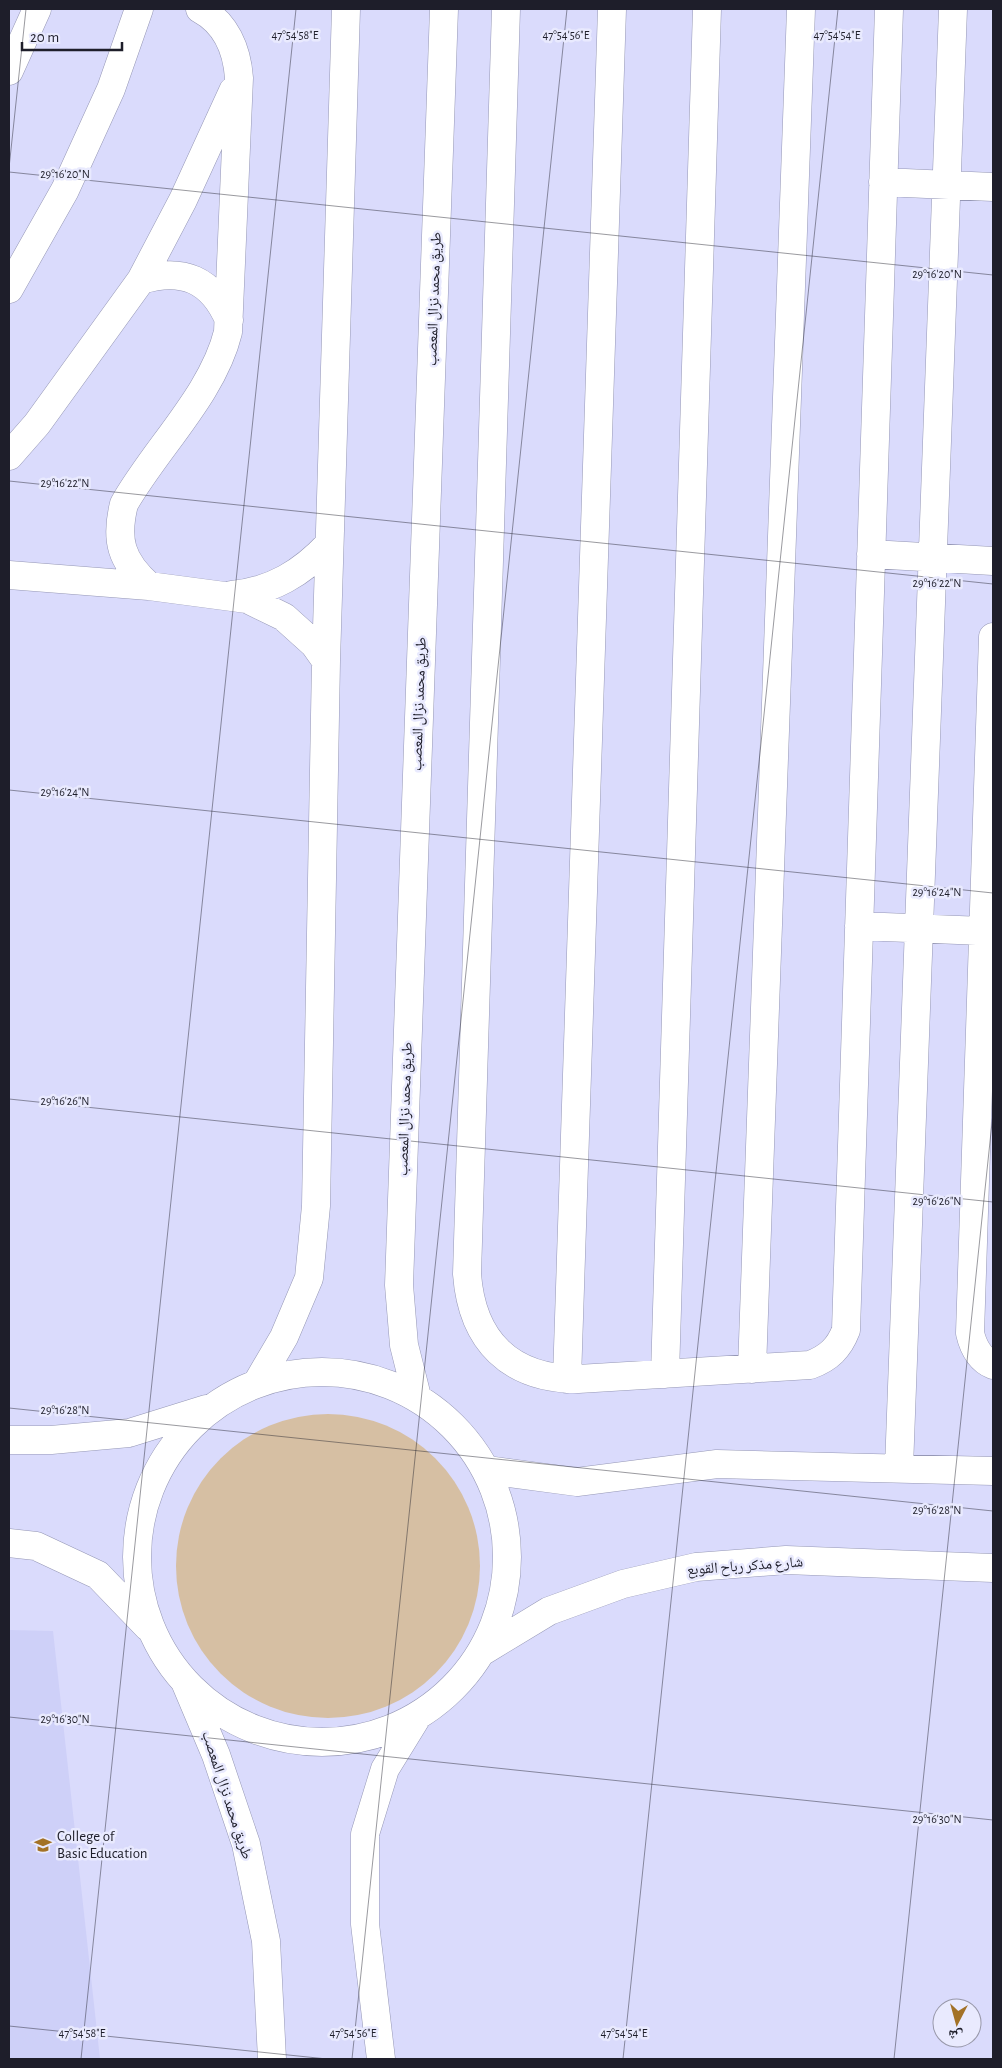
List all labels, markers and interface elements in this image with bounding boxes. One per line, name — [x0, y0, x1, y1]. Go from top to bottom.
scale bar — [22, 20, 122, 52]
text: 47°54'58"E — [272, 29, 319, 41]
text: 47°54'56"E — [543, 29, 590, 41]
text: 47°54'54"E — [813, 29, 861, 41]
text: 20 m — [30, 30, 59, 45]
text: 29°16'20"N — [40, 168, 90, 180]
street label: طريق محمد نزال المعصب — [424, 232, 446, 366]
text: 29°16'20"N — [912, 268, 962, 280]
text: 29°16'22"N — [41, 477, 89, 489]
text: 29°16'22"N — [913, 577, 961, 589]
street label: طريق محمد نزال المعصب — [409, 637, 431, 771]
text: 29°16'24"N — [40, 786, 90, 798]
text: 29°16'24"N — [912, 886, 962, 898]
street label: طريق محمد نزال المعصب — [395, 1042, 417, 1176]
text: 29°16'26"N — [40, 1095, 90, 1107]
text: 29°16'26"N — [912, 1195, 962, 1207]
text: 29°16'28"N — [40, 1404, 90, 1416]
text: 29°16'28"N — [912, 1504, 962, 1516]
street label: شارع مذكر رباح القوبع — [686, 1554, 804, 1580]
text: 29°16'30"N — [40, 1713, 90, 1725]
street label: طريق محمد نزال المعصب — [197, 1729, 255, 1862]
text: 29°16'30"N — [912, 1813, 962, 1825]
place label: College of Basic Education — [57, 1829, 148, 1861]
school or university icon: College of Basic Education — [33, 1835, 53, 1855]
north arrow — [932, 1998, 982, 2048]
text: ش — [947, 2026, 964, 2043]
text: 47°54'58"E — [59, 2027, 106, 2039]
text: 47°54'56"E — [330, 2027, 377, 2039]
text: 47°54'54"E — [600, 2027, 648, 2039]

